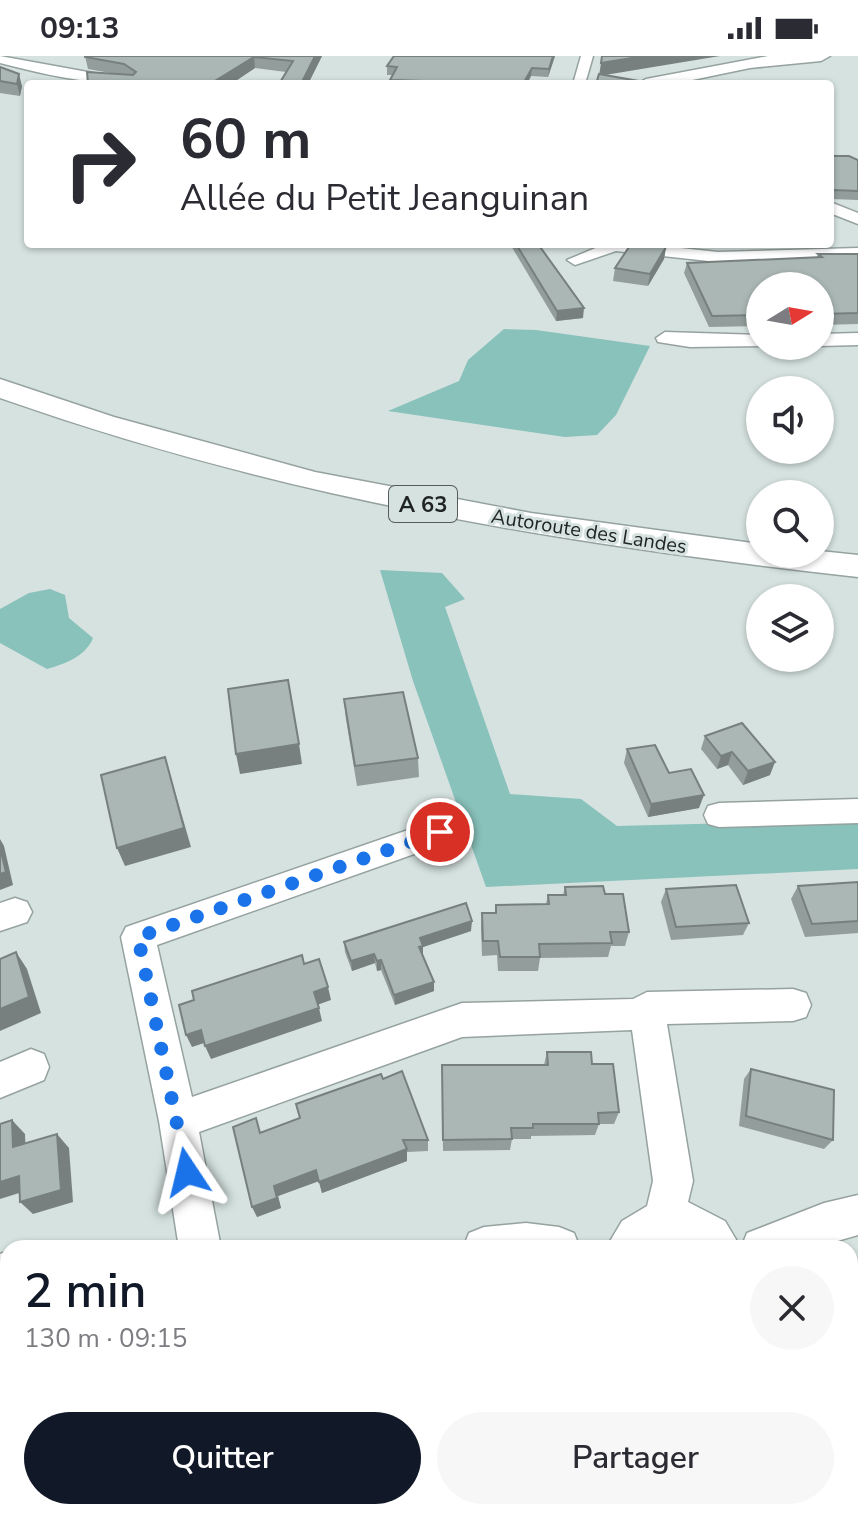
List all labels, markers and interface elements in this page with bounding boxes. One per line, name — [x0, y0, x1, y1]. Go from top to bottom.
text: 09:13 — [40, 8, 119, 49]
text: 60 m — [180, 101, 311, 178]
icon: right — [48, 112, 152, 216]
text: Allée du Petit Jeanguinan — [180, 174, 589, 223]
north arrow — [746, 272, 834, 360]
map controls — [746, 272, 834, 672]
button: sound — [746, 376, 834, 464]
button: search — [746, 480, 834, 568]
road number: A 63 — [389, 486, 457, 522]
street label: Autoroute des Landes — [489, 503, 689, 560]
button: layers — [746, 584, 834, 672]
pin — [406, 798, 474, 866]
icon: arrive — [418, 810, 462, 854]
position arrow — [145, 1130, 229, 1214]
text: 2 min — [24, 1258, 146, 1324]
button: close — [750, 1266, 834, 1350]
text: 130 m · 09:15 — [24, 1321, 187, 1356]
button: Quitter — [24, 1412, 421, 1504]
button: Partager — [437, 1412, 834, 1504]

